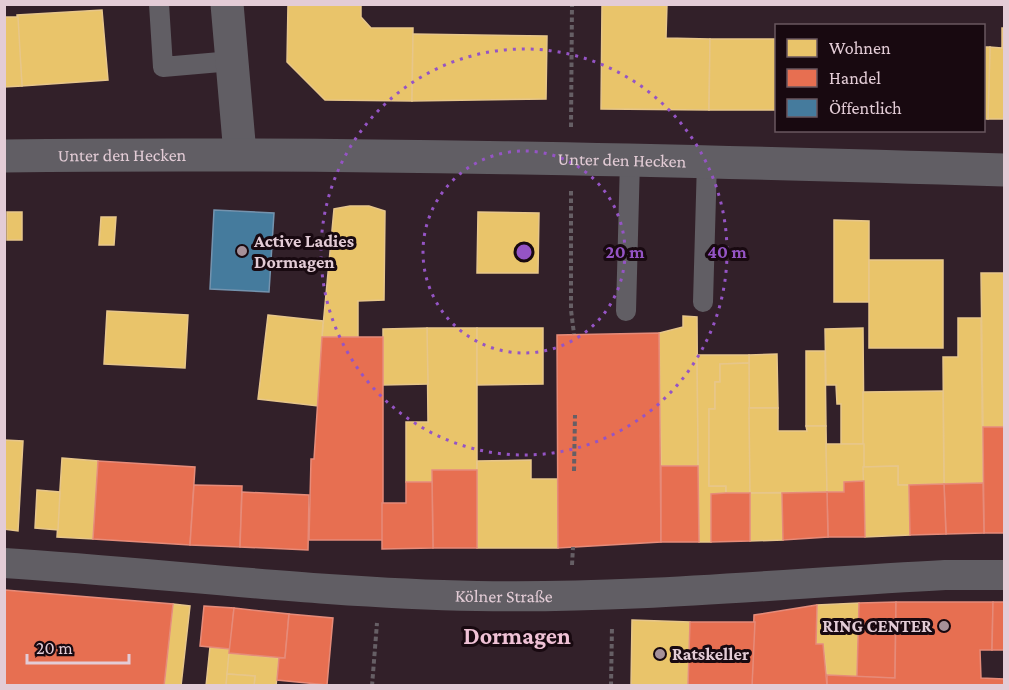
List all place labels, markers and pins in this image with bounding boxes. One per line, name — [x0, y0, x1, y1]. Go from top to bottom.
place label: Active Ladies Dormagen — [253, 231, 354, 272]
centre of rings — [514, 242, 534, 262]
marker: Active Ladies Dormagen — [235, 244, 249, 258]
place label: RING CENTER — [822, 616, 933, 636]
marker: RING CENTER — [937, 619, 951, 633]
place label: Ratskeller — [672, 644, 749, 664]
marker: Ratskeller — [653, 647, 667, 661]

